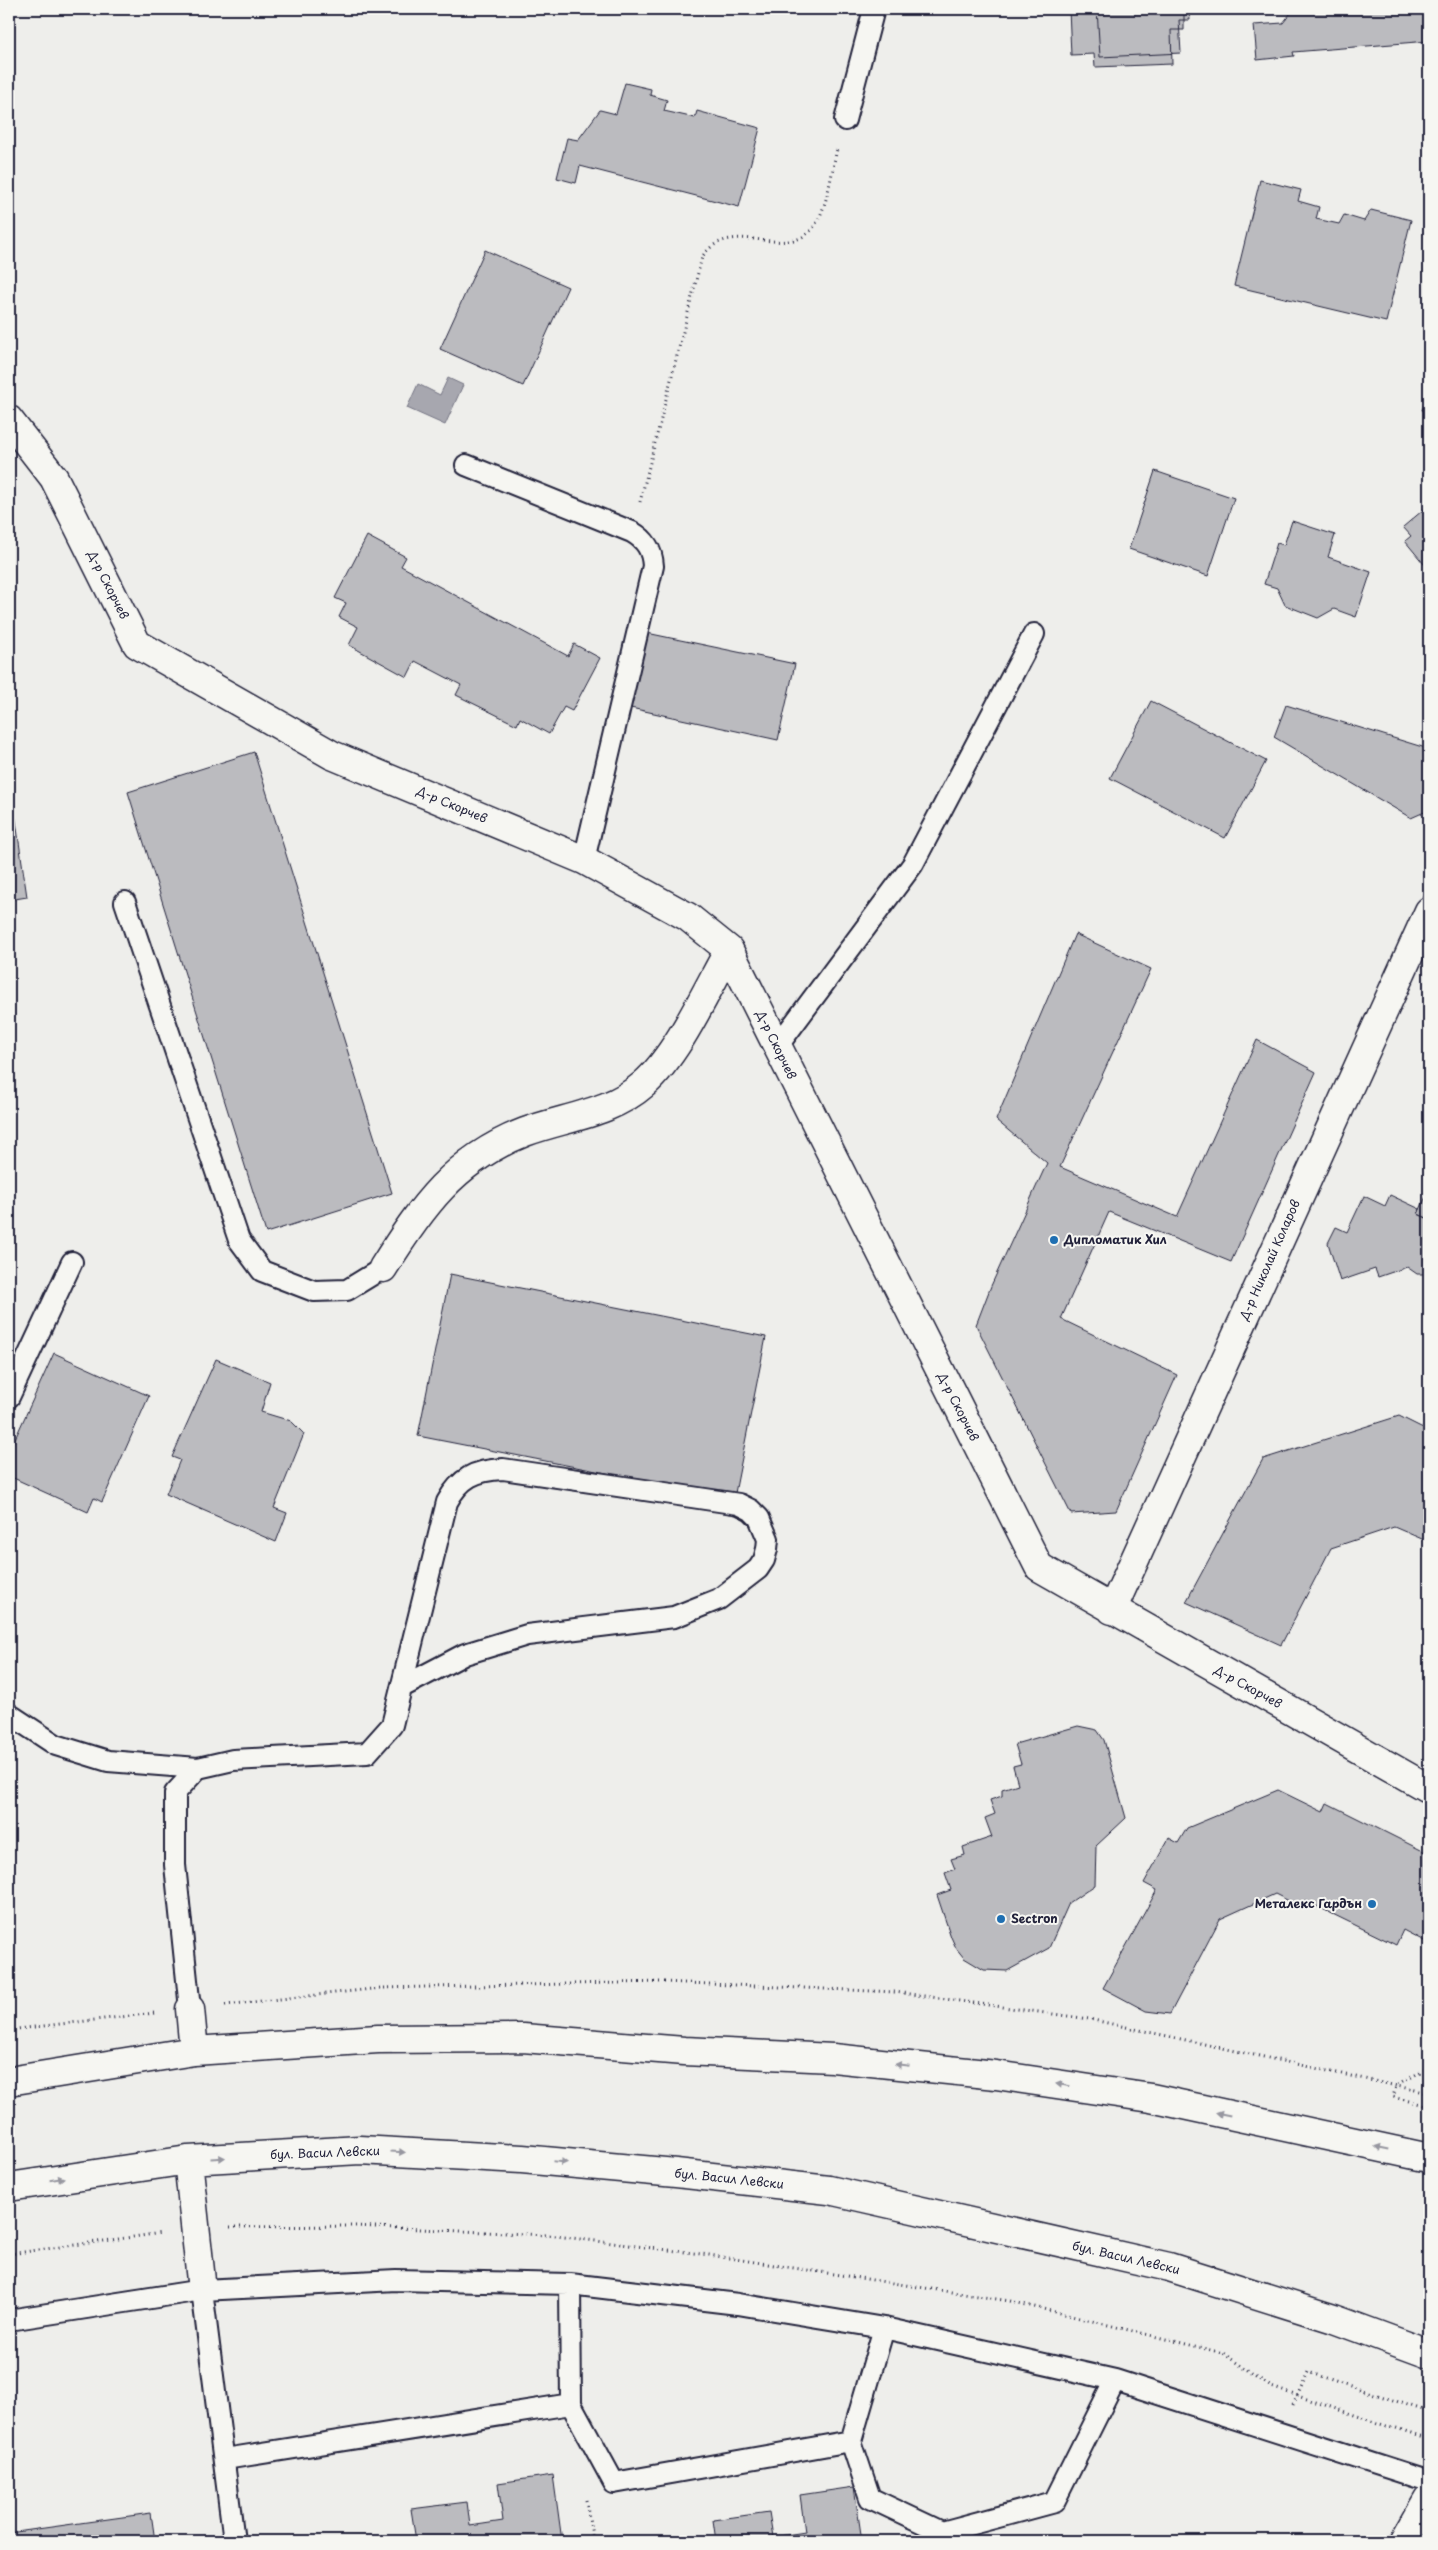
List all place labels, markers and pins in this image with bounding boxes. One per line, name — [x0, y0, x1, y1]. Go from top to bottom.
place label: Дипломатик Хил — [1063, 1230, 1167, 1248]
marker: Дипломатик Хил — [1048, 1234, 1060, 1246]
place label: Металекс Гардън — [1255, 1894, 1362, 1912]
marker: Металекс Гардън — [1366, 1898, 1378, 1910]
place label: Sectron — [1011, 1909, 1058, 1927]
marker: Sectron — [995, 1913, 1007, 1925]

